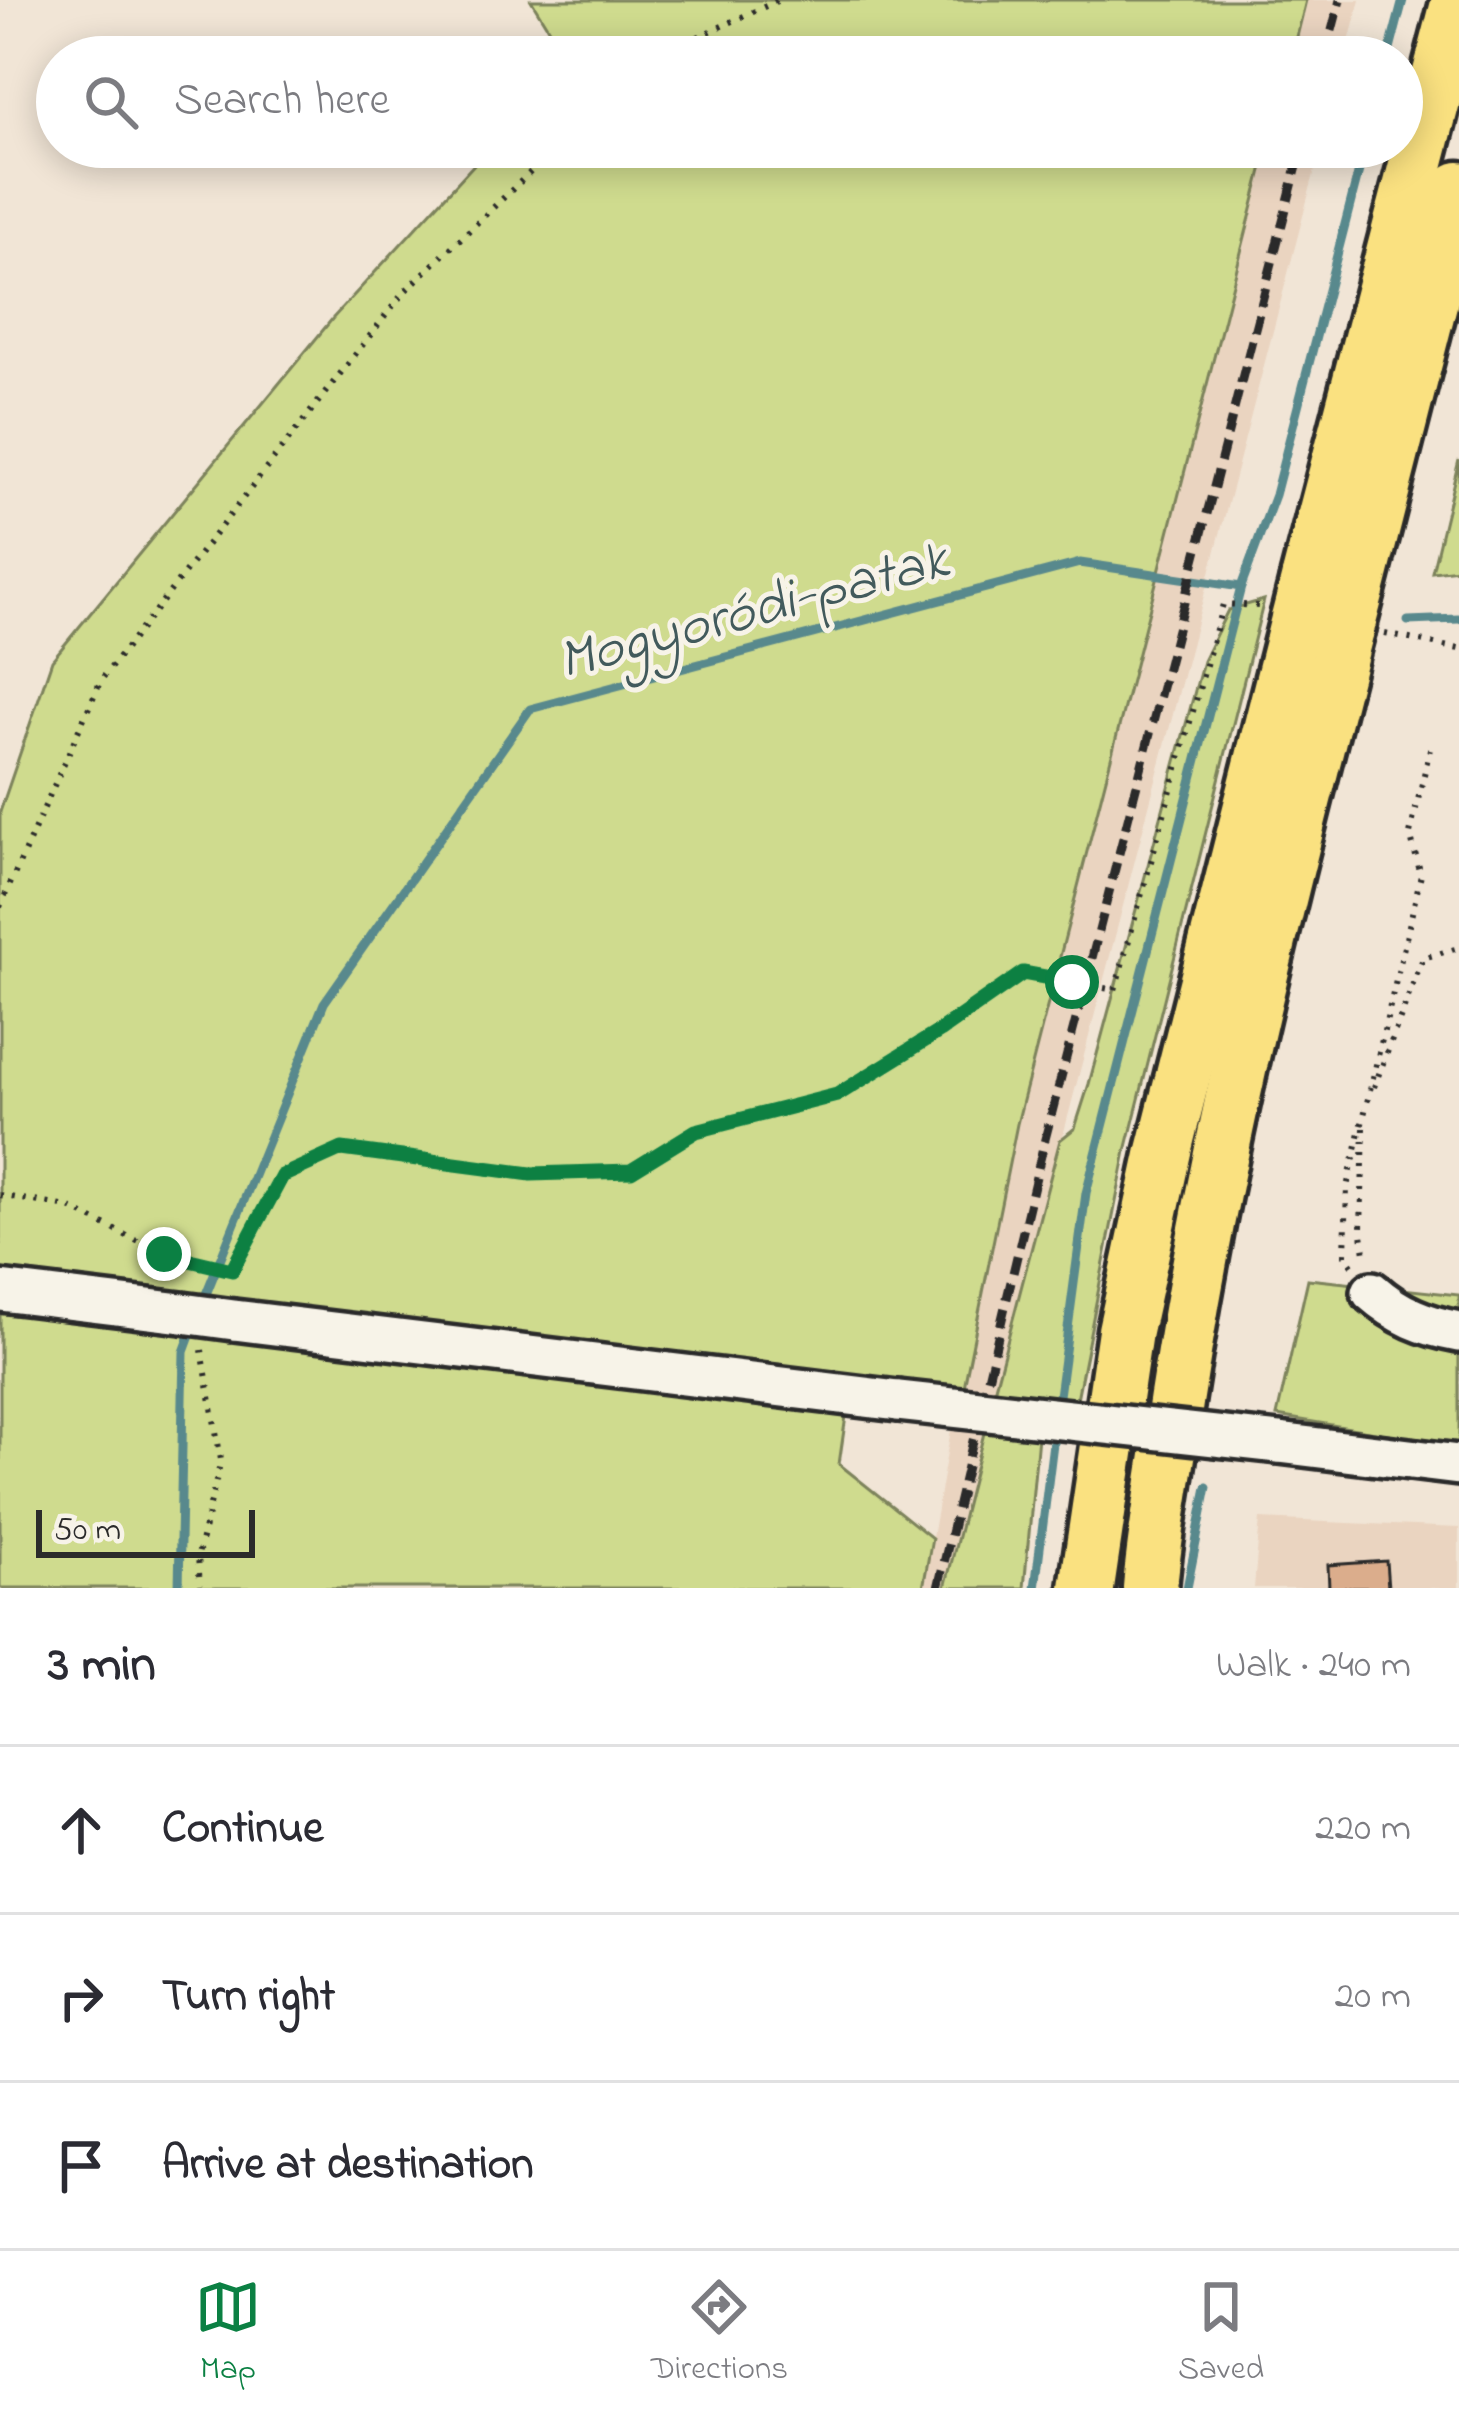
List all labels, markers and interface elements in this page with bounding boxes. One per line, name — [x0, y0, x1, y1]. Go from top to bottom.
search box — [36, 36, 1423, 168]
icon: search — [78, 69, 144, 135]
text: Search here — [174, 69, 390, 135]
water label: Mogyoródi-patak — [549, 521, 960, 705]
route start — [1045, 955, 1099, 1009]
route end — [137, 1227, 191, 1281]
scale bar — [36, 1504, 255, 1557]
text: 50 m — [54, 1507, 121, 1555]
text: 3 min — [48, 1629, 156, 1704]
text: Walk · 240 m — [1216, 1638, 1411, 1695]
icon: ahead — [48, 1797, 114, 1863]
text: Continue — [162, 1797, 323, 1863]
text: 220 m — [1315, 1801, 1411, 1858]
icon: right — [48, 1965, 114, 2031]
text: Turn right — [162, 1965, 335, 2031]
text: 20 m — [1335, 1969, 1411, 2026]
icon: arrive — [48, 2133, 114, 2199]
text: Arrive at destination — [162, 2133, 533, 2199]
tab: Map — [195, 2274, 261, 2394]
tab: Directions — [651, 2274, 788, 2394]
tab: Saved — [1178, 2274, 1264, 2394]

